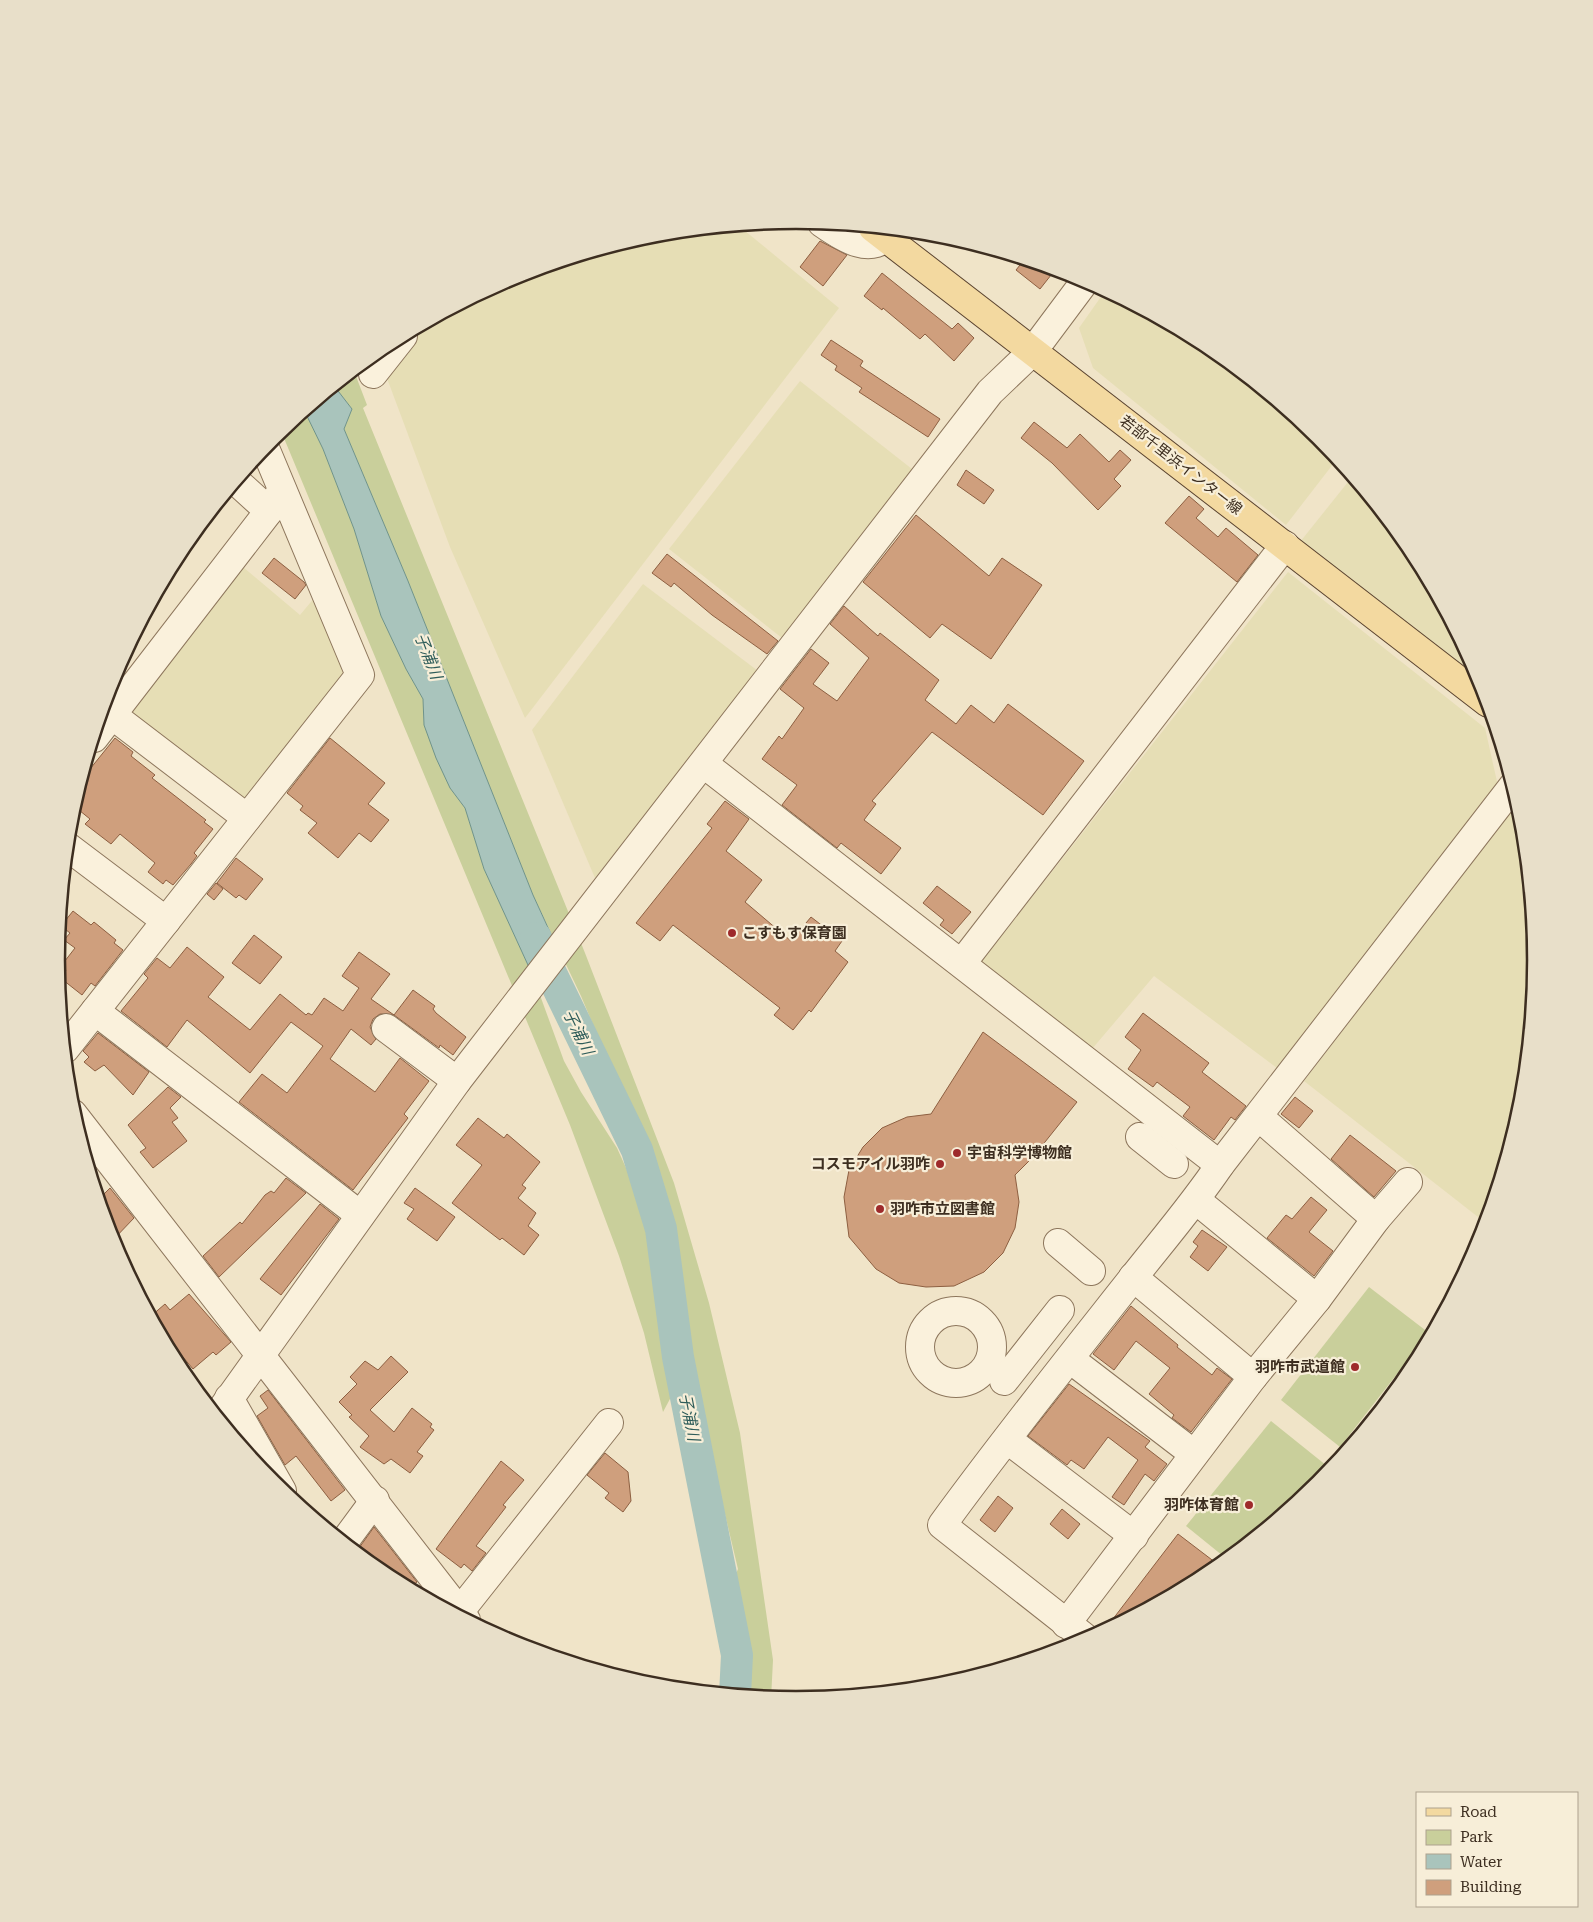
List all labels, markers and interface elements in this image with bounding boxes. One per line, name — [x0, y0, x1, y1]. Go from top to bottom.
street label: 若部千里浜インター線 — [1116, 412, 1246, 518]
water label: 子浦川 — [411, 630, 447, 684]
place label: こすもす保育園 — [742, 924, 847, 942]
marker: こすもす保育園 — [726, 927, 738, 939]
water label: 子浦川 — [559, 1006, 598, 1060]
place label: 宇宙科学博物館 — [967, 1144, 1072, 1162]
marker: 宇宙科学博物館 — [951, 1147, 963, 1159]
place label: コスモアイル羽咋 — [811, 1155, 930, 1173]
marker: コスモアイル羽咋 — [934, 1158, 946, 1170]
place label: 羽咋市立図書館 — [890, 1200, 995, 1218]
marker: 羽咋市立図書館 — [874, 1203, 886, 1215]
place label: 羽咋市武道館 — [1255, 1358, 1345, 1376]
marker: 羽咋市武道館 — [1349, 1361, 1361, 1373]
water label: 子浦川 — [676, 1392, 704, 1444]
place label: 羽咋体育館 — [1164, 1496, 1239, 1514]
marker: 羽咋体育館 — [1243, 1499, 1255, 1511]
legend — [1416, 1792, 1578, 1907]
text: Road — [1460, 1803, 1497, 1821]
text: Park — [1460, 1828, 1494, 1846]
text: Water — [1460, 1853, 1502, 1871]
text: Building — [1460, 1878, 1522, 1896]

